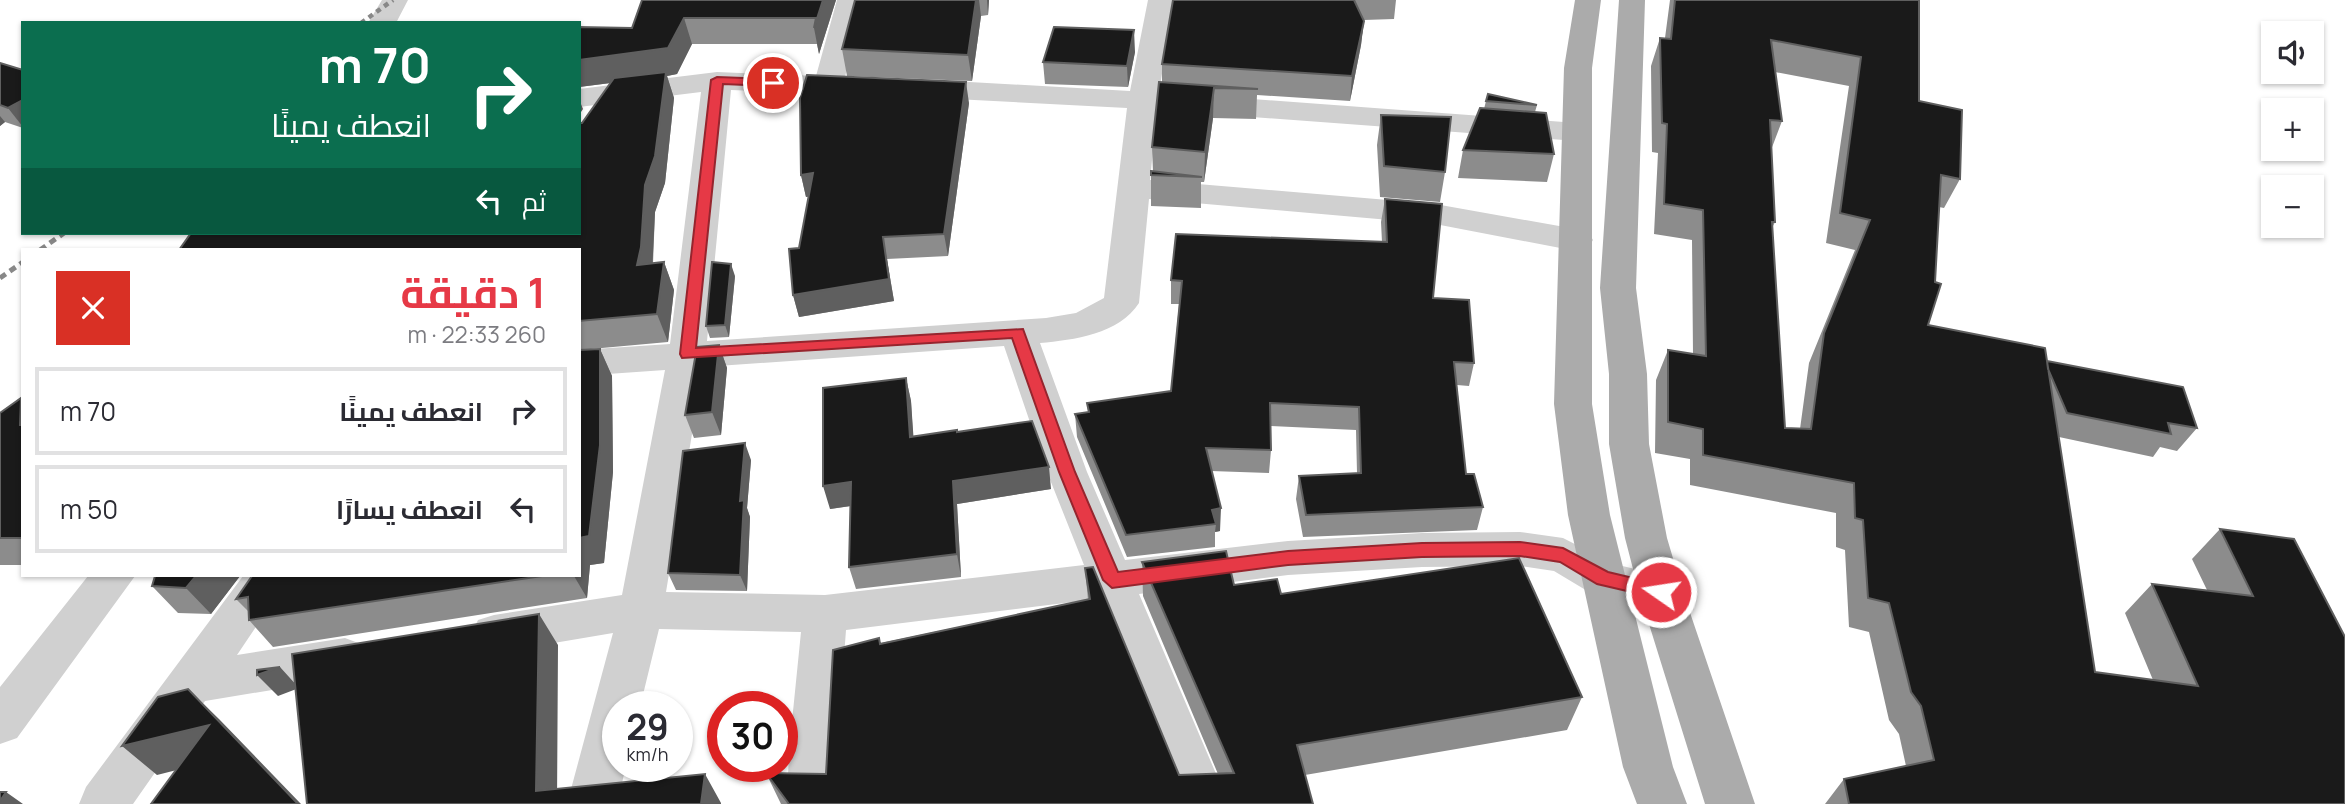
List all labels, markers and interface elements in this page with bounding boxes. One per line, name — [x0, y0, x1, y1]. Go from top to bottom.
map controls — [2261, 21, 2324, 238]
button: sound — [2261, 21, 2324, 84]
text: 70 m — [319, 31, 431, 98]
icon: right — [455, 49, 546, 140]
pin — [743, 53, 803, 113]
icon: arrive — [754, 64, 792, 102]
button: + — [2261, 98, 2324, 161]
text: انعطف يمينًا — [271, 103, 431, 147]
button: − — [2261, 175, 2324, 238]
icon: left — [470, 182, 508, 220]
text: ثم — [522, 183, 546, 219]
text: 1 دقيقة — [400, 263, 546, 321]
button: close — [56, 271, 130, 345]
text: 260 m · 22:33 — [408, 318, 546, 350]
icon: right — [504, 392, 542, 430]
text: 70 m — [60, 393, 116, 429]
text: انعطف يمينًا — [339, 393, 483, 429]
icon: left — [504, 490, 542, 528]
text: 50 m — [60, 491, 118, 527]
text: انعطف يسارًا — [336, 491, 483, 527]
position arrow — [1624, 555, 1698, 629]
speed limit sign: 30 — [707, 691, 798, 782]
text: 29 — [626, 703, 669, 751]
text: km/h — [627, 742, 668, 766]

